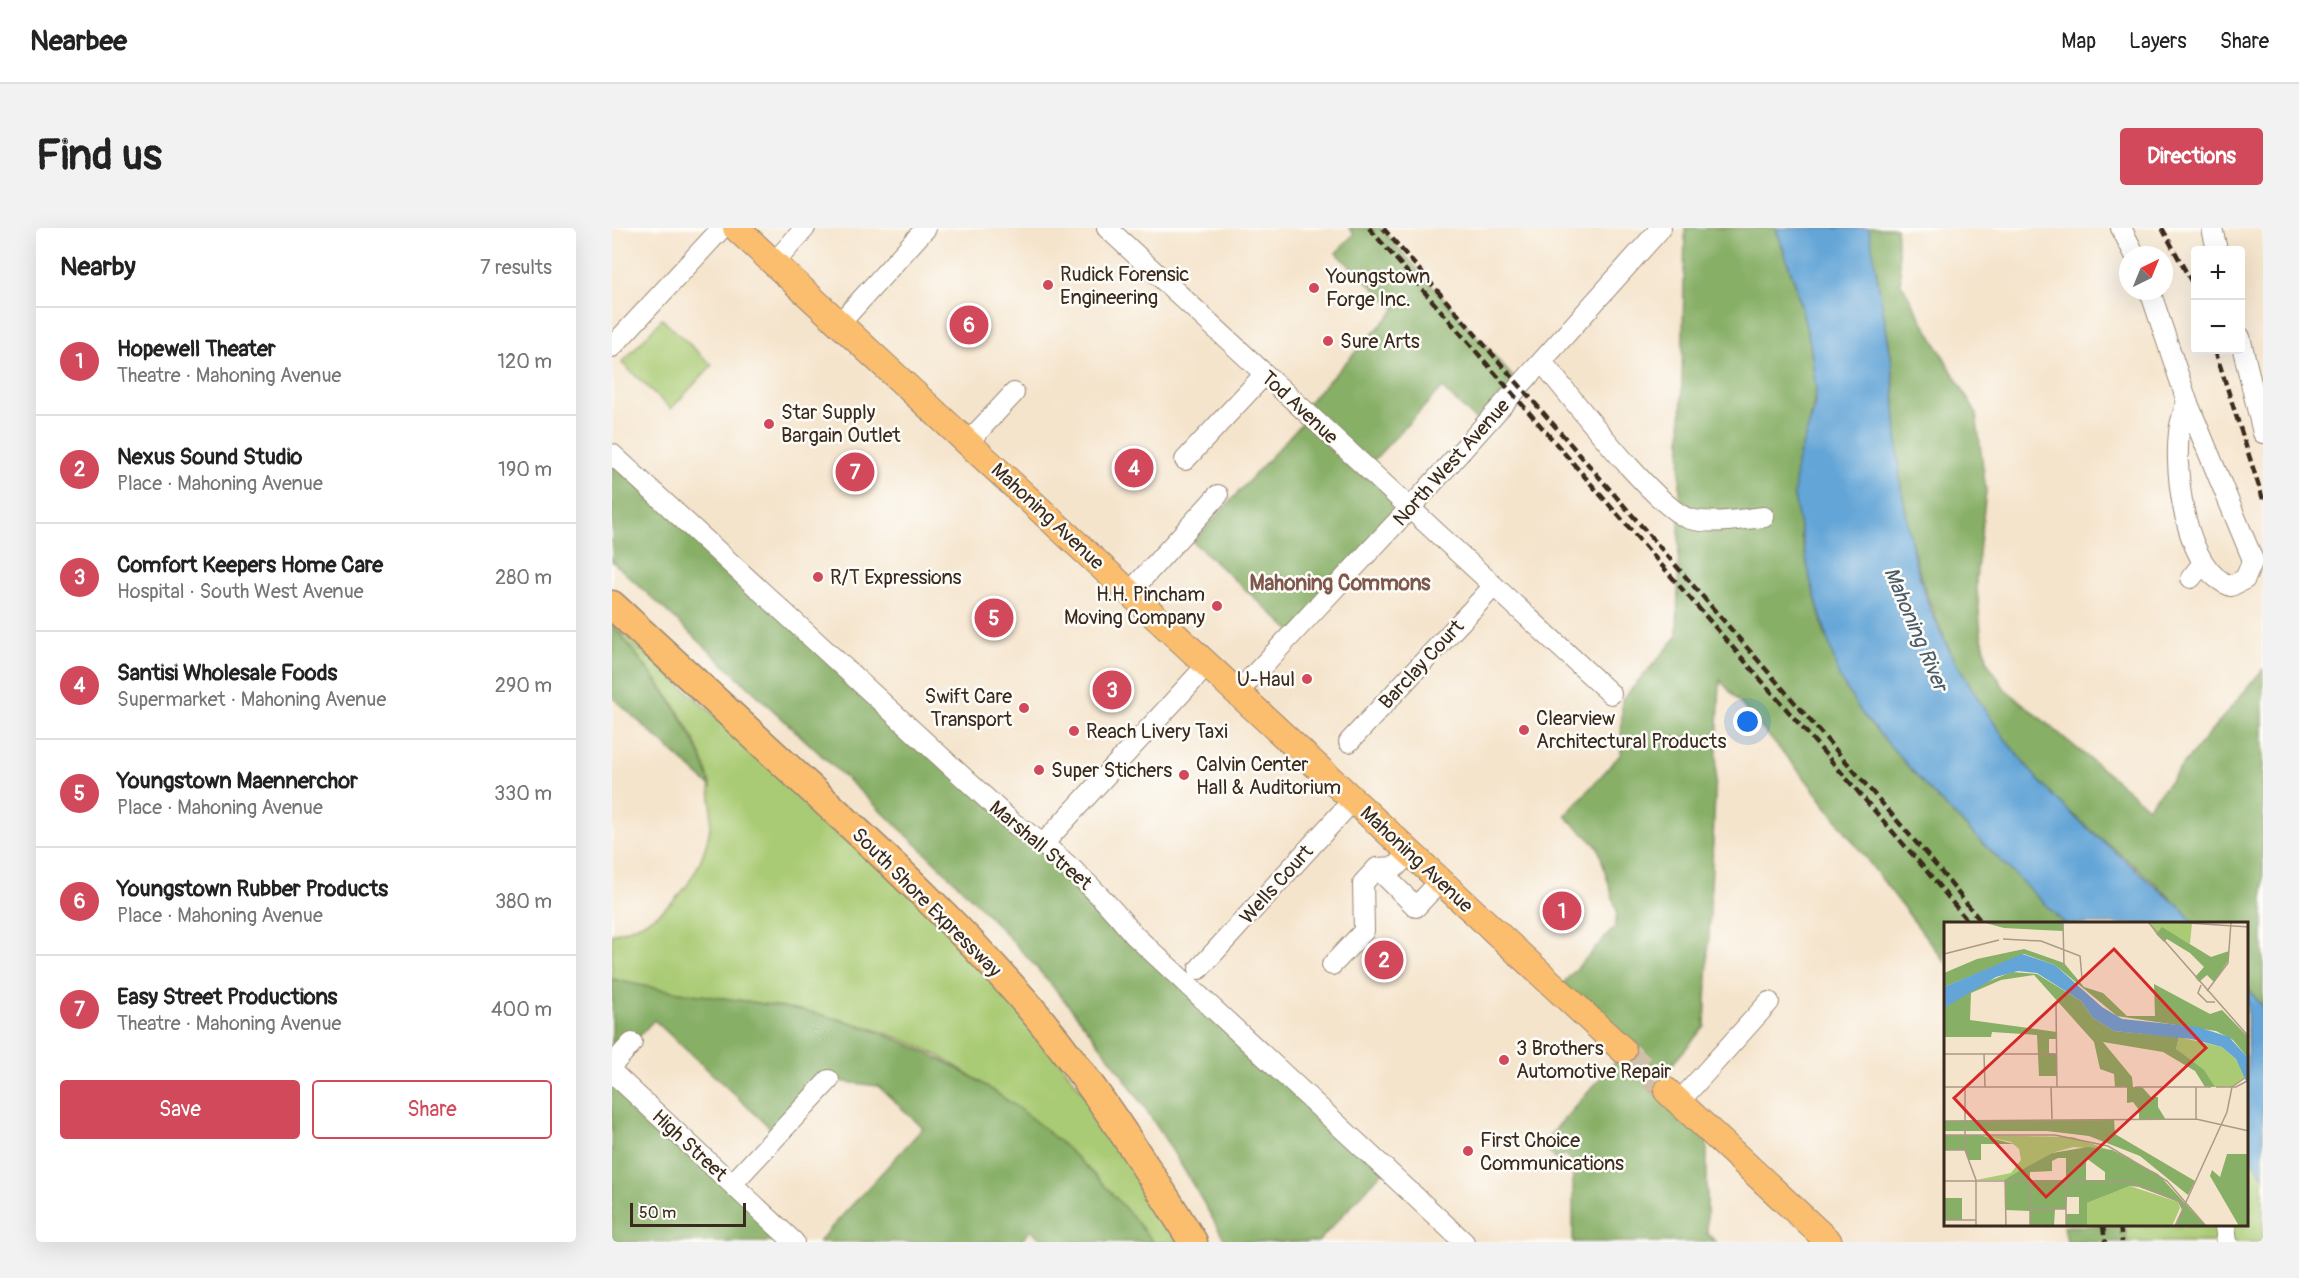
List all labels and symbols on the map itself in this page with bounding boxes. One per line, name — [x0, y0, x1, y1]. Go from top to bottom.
north arrow — [2119, 246, 2173, 300]
place label: Rudick Forensic Engineering — [1060, 262, 1189, 310]
place label: Youngstown Forge Inc. — [1325, 264, 1430, 312]
marker: Rudick Forensic Engineering — [1041, 278, 1055, 292]
marker: Youngstown Forge Inc. — [1307, 281, 1321, 295]
pin: 6 — [950, 302, 988, 348]
place label: Sure Arts — [1340, 329, 1420, 354]
marker: Sure Arts — [1321, 334, 1335, 348]
street label: Tod Avenue — [1256, 365, 1344, 450]
street label: North West Avenue — [1388, 393, 1515, 531]
place label: Star Supply Bargain Outlet — [781, 400, 902, 448]
marker: Star Supply Bargain Outlet — [762, 417, 776, 431]
pin: 4 — [1114, 446, 1154, 490]
pin: 7 — [836, 450, 874, 494]
street label: Mahoning Avenue — [986, 458, 1109, 575]
water label: Mahoning River — [1877, 563, 1955, 698]
place label: R/T Expressions — [830, 565, 962, 590]
marker: R/T Expressions — [811, 570, 825, 584]
district label: Mahoning Commons — [1249, 570, 1431, 597]
place label: H.H. Pincham Moving Company — [1064, 582, 1205, 630]
pin: 5 — [974, 596, 1013, 640]
marker: H.H. Pincham Moving Company — [1210, 599, 1224, 613]
street label: Barclay Court — [1374, 614, 1470, 714]
place label: U-Haul — [1237, 667, 1295, 692]
pin: 3 — [1092, 668, 1132, 712]
marker: U-Haul — [1300, 672, 1314, 686]
place label: Swift Care Transport — [925, 684, 1013, 732]
marker: Swift Care Transport — [1017, 701, 1031, 715]
place label: Clearview Architectural Products — [1536, 706, 1726, 754]
your location — [1733, 707, 1762, 736]
place label: Reach Livery Taxi — [1086, 719, 1228, 744]
marker: Clearview Architectural Products — [1517, 723, 1531, 737]
marker: Reach Livery Taxi — [1067, 724, 1081, 738]
place label: Calvin Center Hall & Auditorium — [1196, 752, 1341, 800]
place label: Super Stichers — [1051, 758, 1172, 783]
marker: Super Stichers — [1032, 763, 1046, 777]
marker: Calvin Center Hall & Auditorium — [1177, 768, 1191, 782]
street label: Marshall Street — [984, 795, 1098, 896]
street label: Mahoning Avenue — [1355, 801, 1478, 918]
street label: South Shore Expressway — [847, 822, 1007, 983]
street label: Wells Court — [1234, 839, 1319, 929]
pin: 1 — [1542, 888, 1582, 934]
inset map — [1944, 922, 2248, 1227]
pin: 2 — [1364, 938, 1404, 982]
place label: 3 Brothers Automotive Repair — [1516, 1036, 1671, 1084]
marker: 3 Brothers Automotive Repair — [1497, 1053, 1511, 1067]
street label: High Street — [647, 1104, 733, 1187]
place label: First Choice Communications — [1480, 1128, 1624, 1176]
marker: First Choice Communications — [1461, 1144, 1475, 1158]
scale bar — [630, 1200, 746, 1228]

